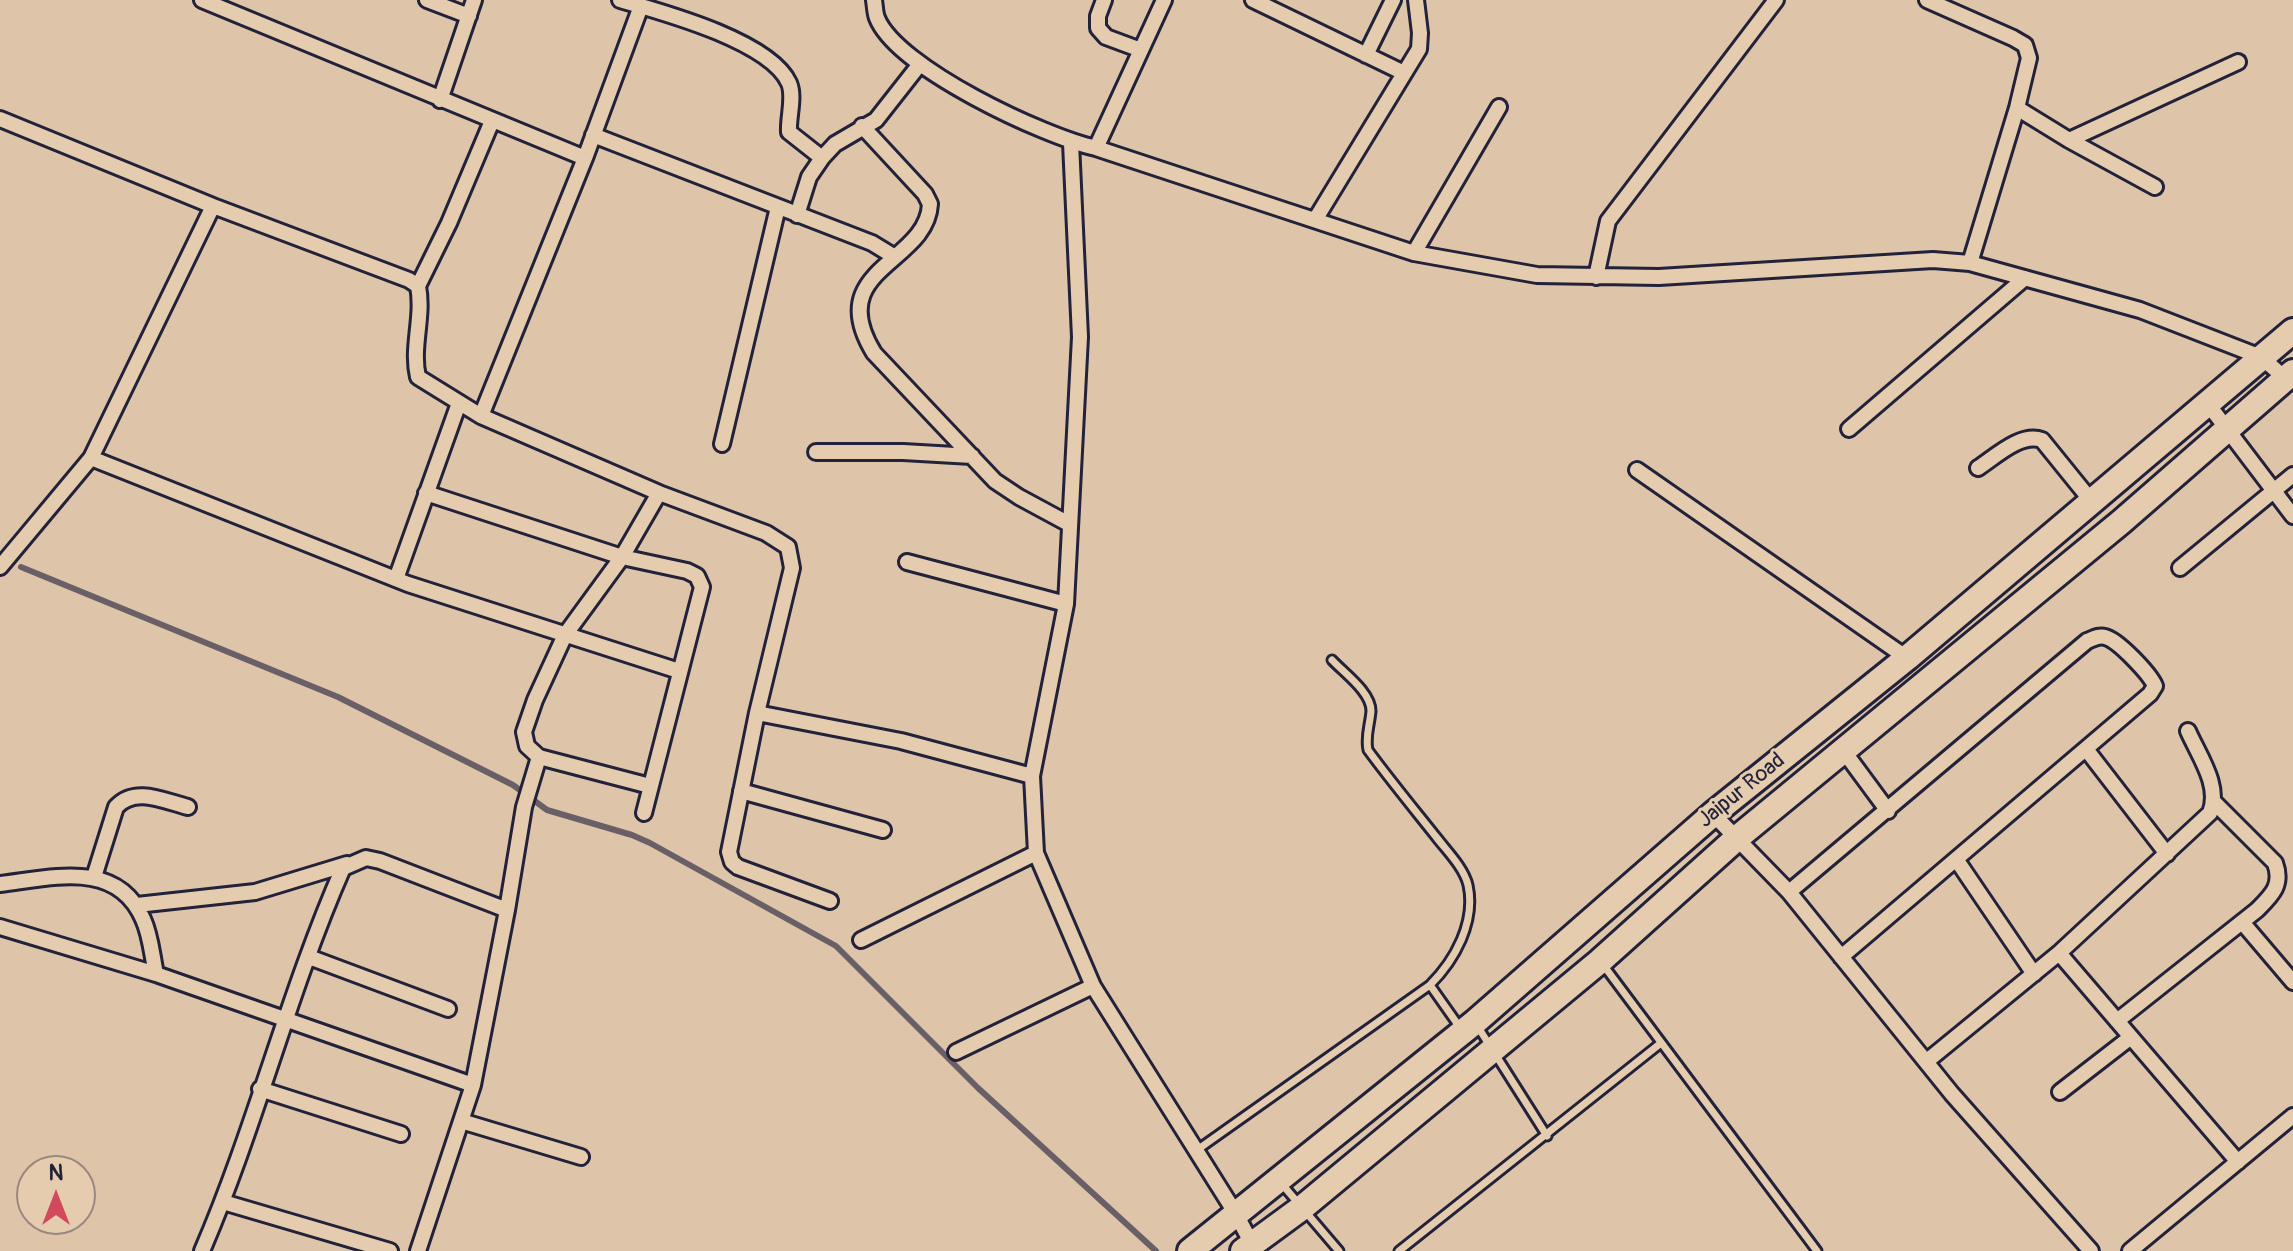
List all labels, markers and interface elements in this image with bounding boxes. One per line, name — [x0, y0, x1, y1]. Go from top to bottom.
street label: Jaipur Road — [1693, 748, 1791, 834]
north arrow — [16, 1155, 96, 1235]
text: N — [49, 1159, 63, 1187]

